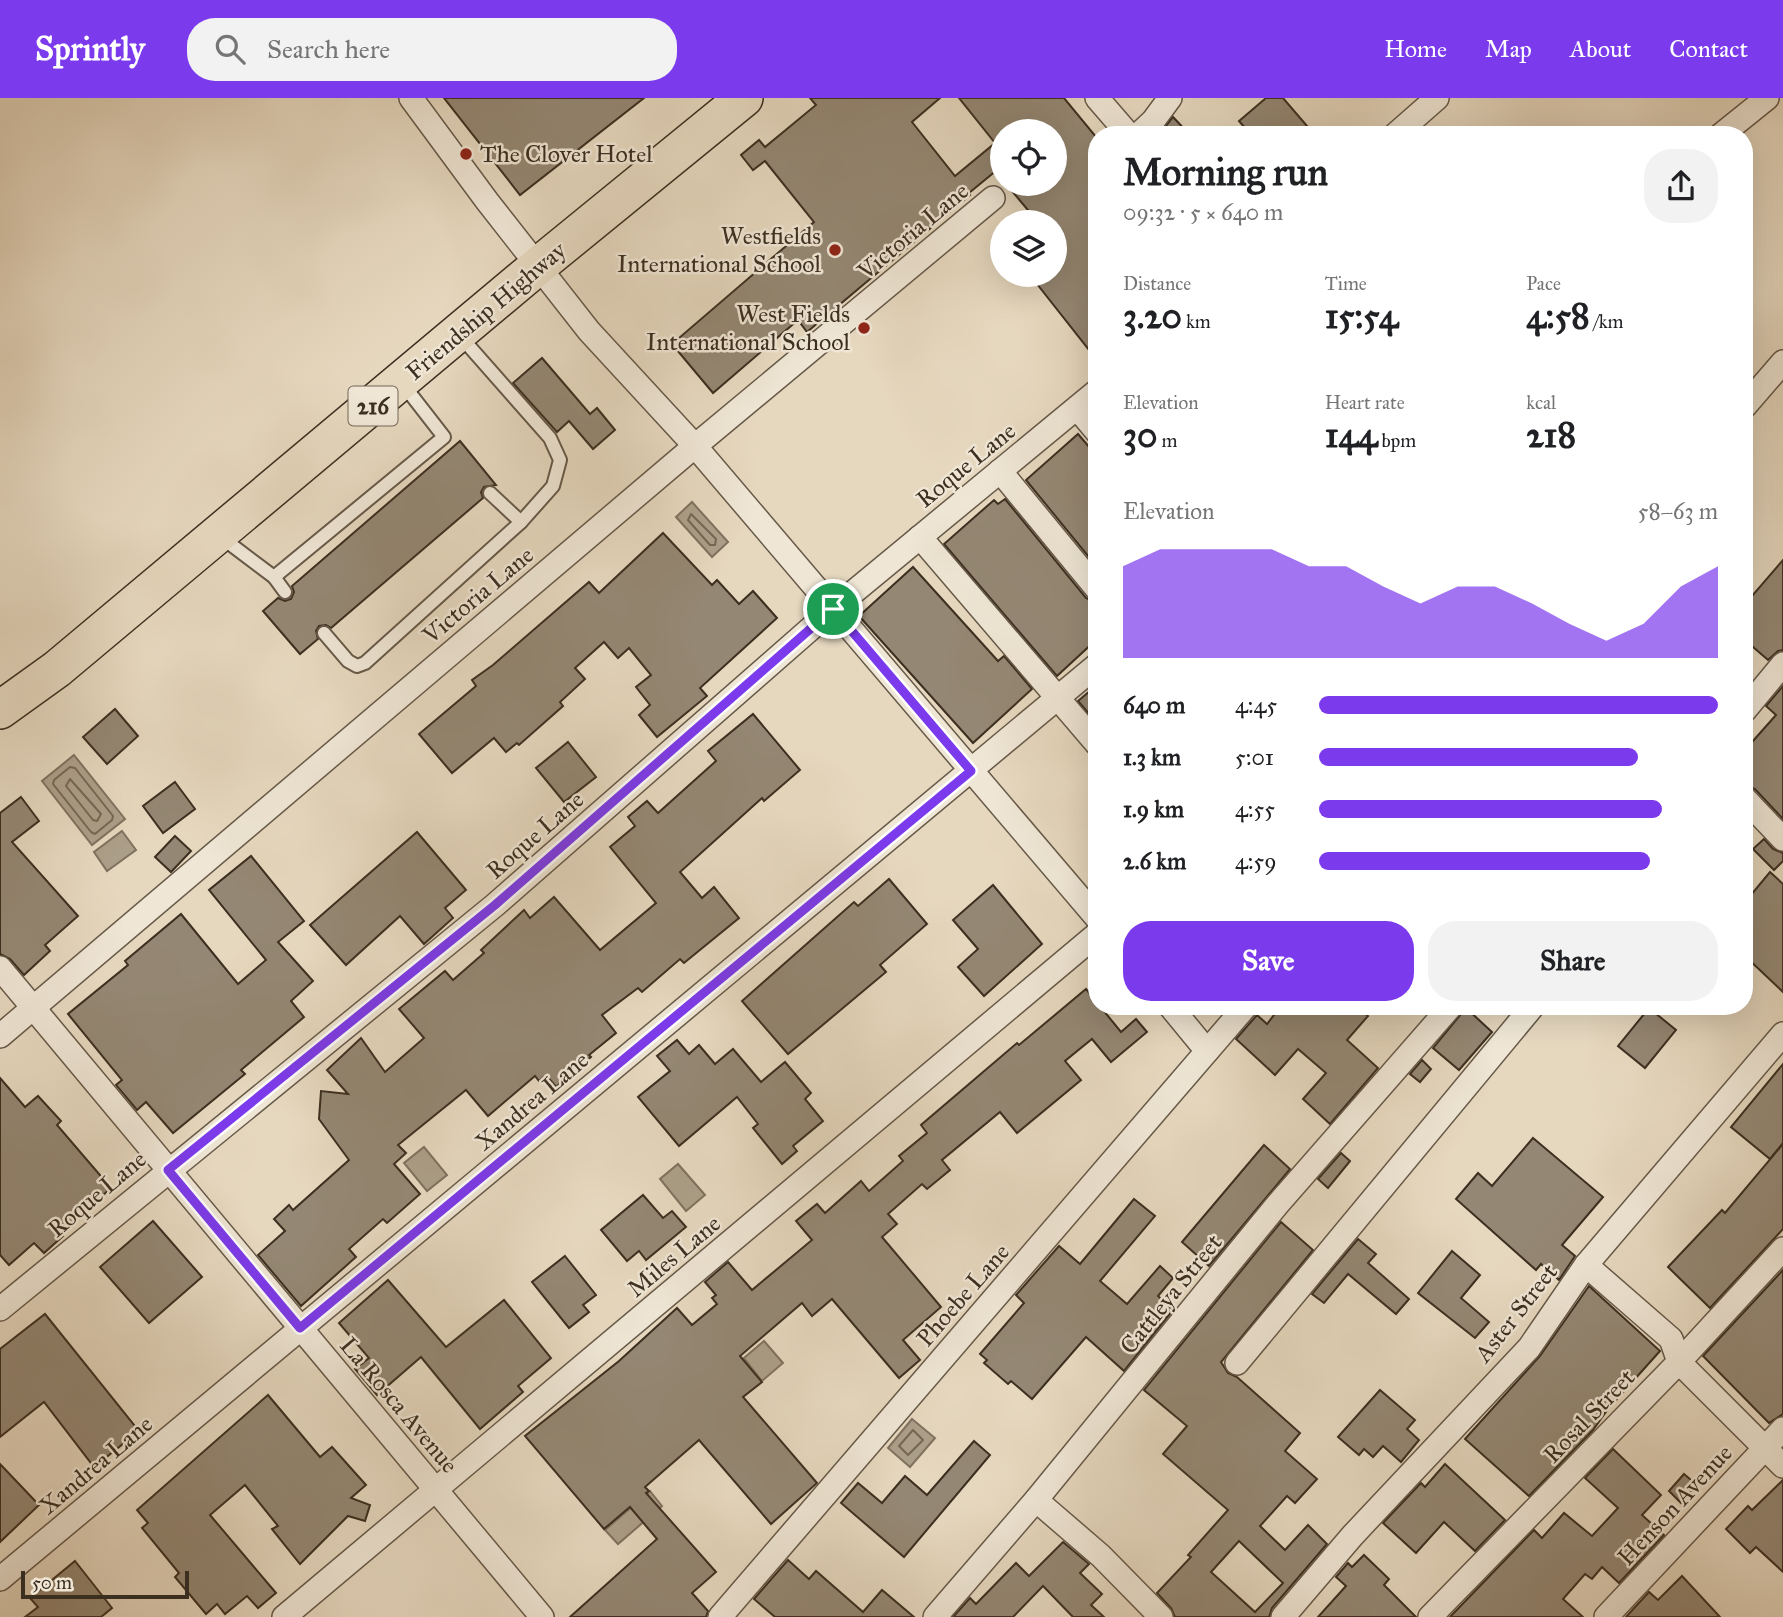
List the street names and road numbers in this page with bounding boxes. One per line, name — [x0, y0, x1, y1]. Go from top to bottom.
street label: Victoria Lane — [851, 176, 975, 287]
street label: Friendship Highway — [400, 235, 573, 387]
road number: 216 — [348, 386, 398, 426]
street label: Roque Lane — [910, 416, 1022, 514]
street label: Victoria Lane — [416, 540, 540, 651]
street label: Roque Lane — [480, 785, 590, 885]
street label: Xandrea Lane — [469, 1045, 595, 1157]
street label: Roque Lane — [42, 1144, 152, 1244]
street label: Miles Lane — [621, 1208, 727, 1304]
street label: Cattleya Street — [1113, 1228, 1229, 1360]
street label: Phoebe Lane — [910, 1237, 1016, 1353]
street label: Aster Street — [1467, 1257, 1564, 1369]
street label: La Rosca Avenue — [333, 1331, 465, 1479]
street label: Rosal Street — [1537, 1362, 1642, 1469]
street label: Xandrea Lane — [33, 1409, 159, 1521]
street label: Henson Avenue — [1611, 1438, 1739, 1572]

